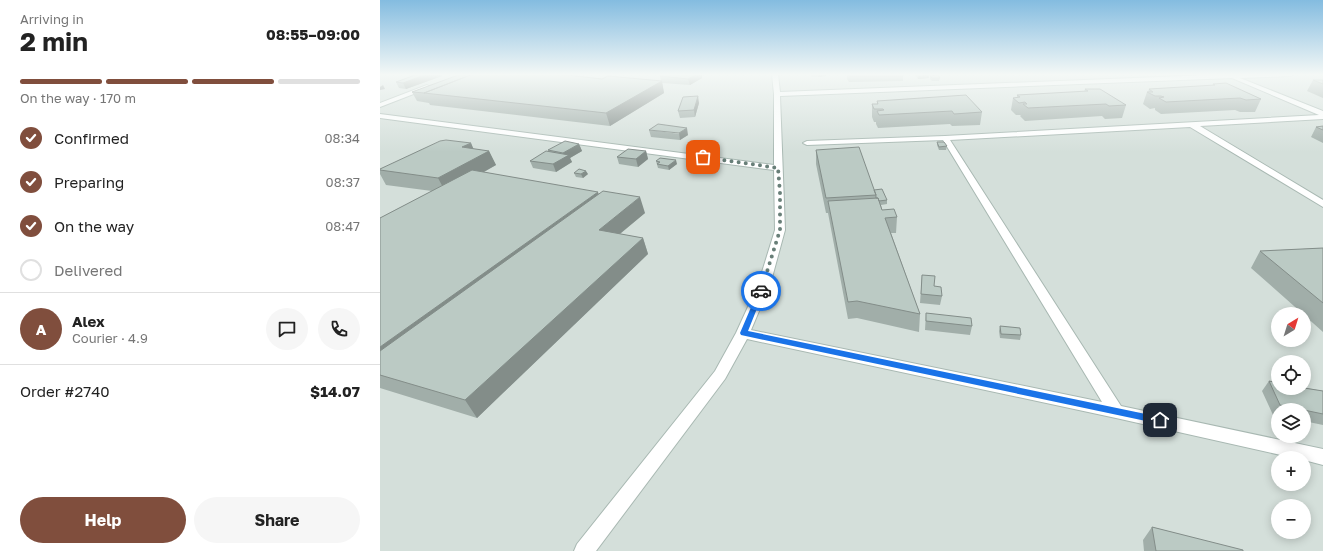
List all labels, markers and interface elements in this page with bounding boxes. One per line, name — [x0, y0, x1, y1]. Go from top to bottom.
text: Arriving in — [20, 11, 84, 27]
text: 08:55–09:00 — [266, 25, 360, 43]
text: 2 min — [20, 26, 88, 57]
text: On the way · 170 m — [20, 90, 136, 106]
icon: check — [20, 127, 42, 149]
text: Confirmed — [54, 129, 129, 147]
text: 08:34 — [325, 130, 360, 146]
pin — [686, 140, 720, 174]
icon: bag — [692, 146, 714, 168]
icon: check — [20, 171, 42, 193]
text: Preparing — [54, 173, 124, 191]
text: 08:37 — [326, 174, 360, 190]
icon: check — [20, 215, 42, 237]
text: On the way — [54, 217, 134, 235]
text: 08:47 — [325, 218, 360, 234]
text: Delivered — [54, 261, 122, 279]
courier — [741, 271, 781, 311]
icon: car — [750, 280, 772, 302]
north arrow — [1271, 307, 1311, 347]
map controls — [1271, 307, 1311, 539]
button: chat — [266, 308, 308, 350]
button: phone — [318, 308, 360, 350]
text: Alex — [72, 312, 105, 330]
text: A — [36, 320, 46, 338]
text: Courier · 4.9 — [72, 330, 148, 346]
button: locate — [1271, 355, 1311, 395]
text: Order #2740 — [20, 382, 110, 400]
text: $14.07 — [310, 382, 360, 400]
pin — [1143, 403, 1177, 437]
button: layers — [1271, 403, 1311, 443]
icon: home — [1149, 409, 1171, 431]
button: + — [1271, 451, 1311, 491]
button: Help — [20, 497, 186, 543]
button: Share — [194, 497, 360, 543]
button: − — [1271, 499, 1311, 539]

